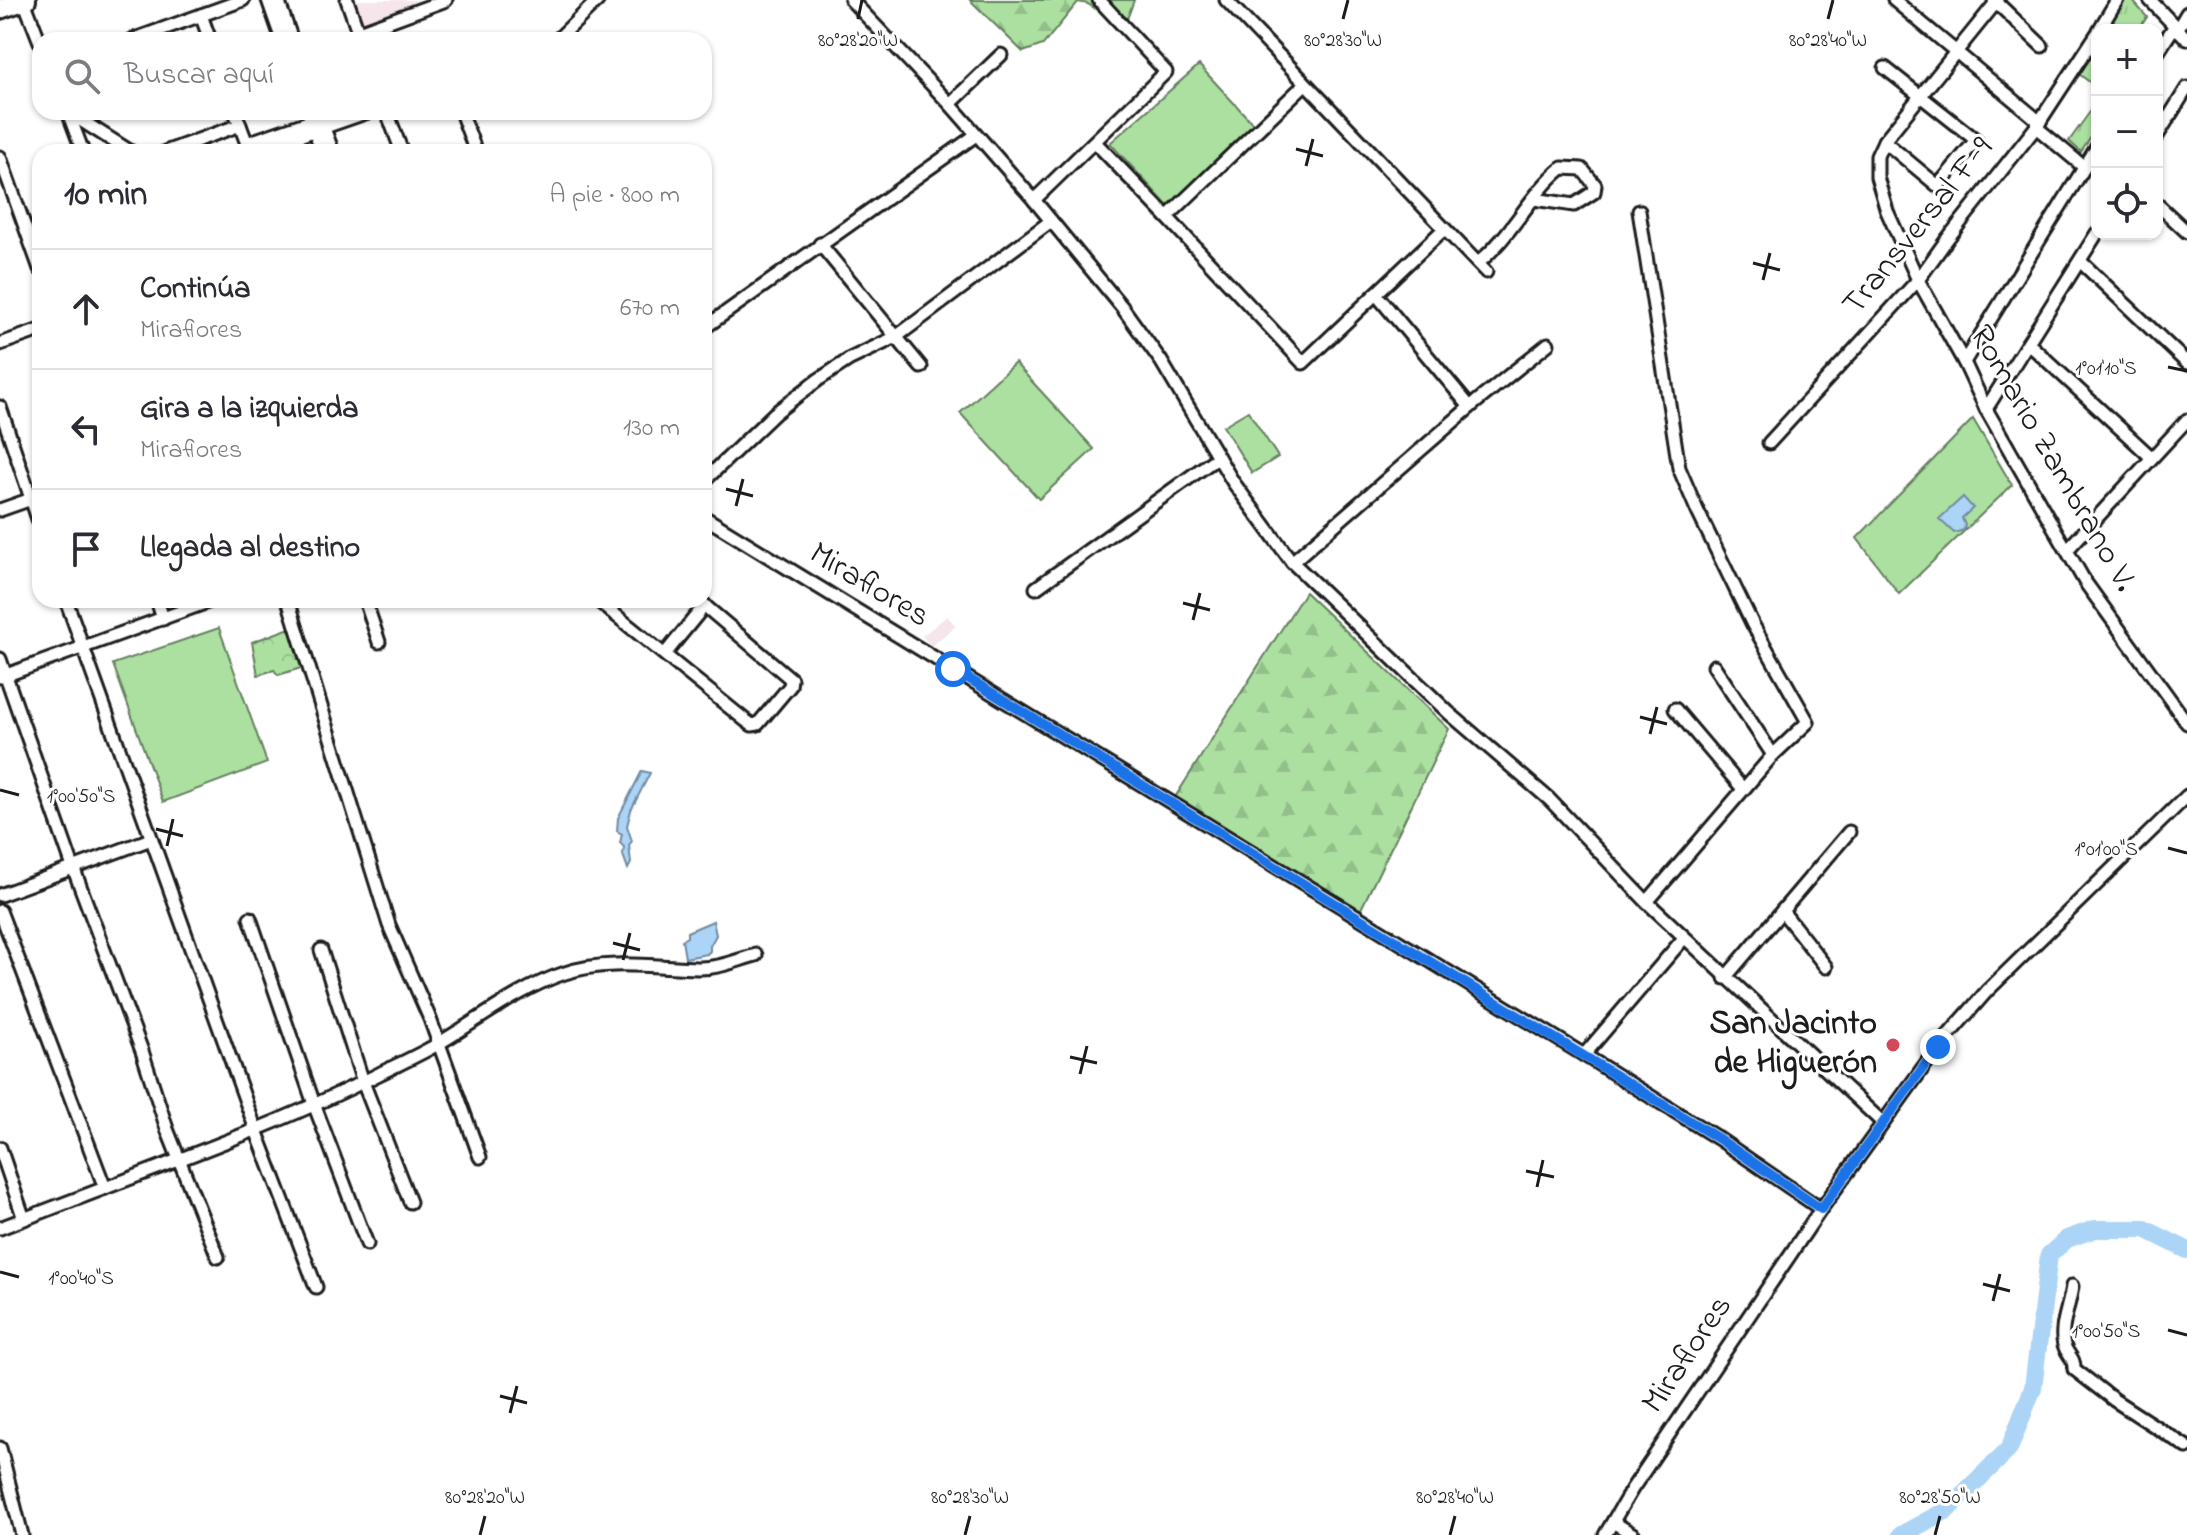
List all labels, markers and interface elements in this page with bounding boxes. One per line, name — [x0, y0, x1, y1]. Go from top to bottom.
map controls — [2091, 24, 2163, 240]
button: + — [2091, 24, 2163, 96]
text: 80°28'20"W — [818, 27, 898, 56]
text: 80°28'30"W — [1304, 27, 1382, 56]
text: 80°28'40"W — [1789, 27, 1867, 56]
search box — [32, 32, 712, 120]
icon: search — [60, 54, 104, 98]
text: Buscar aquí — [124, 54, 274, 98]
button: − — [2091, 96, 2163, 168]
street label: Transversal F-9 — [1831, 127, 2007, 327]
button: locate — [2091, 168, 2163, 240]
text: 10 min — [64, 171, 147, 221]
text: A pie · 800 m — [550, 177, 680, 215]
text: Continúa — [140, 268, 250, 312]
icon: ahead — [64, 287, 108, 331]
text: 670 m — [620, 290, 680, 328]
text: Miraflores — [140, 312, 242, 350]
street label: Romario Zambrano V. — [1955, 316, 2149, 602]
text: 1°01'10"S — [2075, 355, 2137, 384]
text: Gira a la izquierda — [140, 388, 358, 432]
icon: left — [64, 407, 108, 451]
text: 130 m — [623, 410, 680, 448]
text: Miraflores — [140, 432, 242, 470]
icon: arrive — [64, 527, 108, 571]
text: Llegada al destino — [140, 527, 360, 571]
street label: Miraflores — [799, 530, 939, 642]
route start — [935, 651, 971, 687]
text: 1°00'50"S — [47, 783, 116, 812]
text: 1°01'00"S — [2074, 836, 2138, 865]
place label: San Jacinto de Higuerón — [1710, 1000, 1877, 1090]
route end — [1920, 1029, 1956, 1065]
marker: San Jacinto de Higuerón — [1884, 1036, 1902, 1054]
text: 1°00'40"S — [48, 1265, 114, 1294]
street label: Miraflores — [1630, 1286, 1746, 1424]
text: 1°00'50"S — [2072, 1318, 2141, 1347]
text: 80°28'20"W — [445, 1484, 525, 1513]
text: 80°28'30"W — [931, 1484, 1009, 1513]
text: 80°28'40"W — [1416, 1484, 1494, 1513]
text: 80°28'50"W — [1899, 1484, 1981, 1513]

